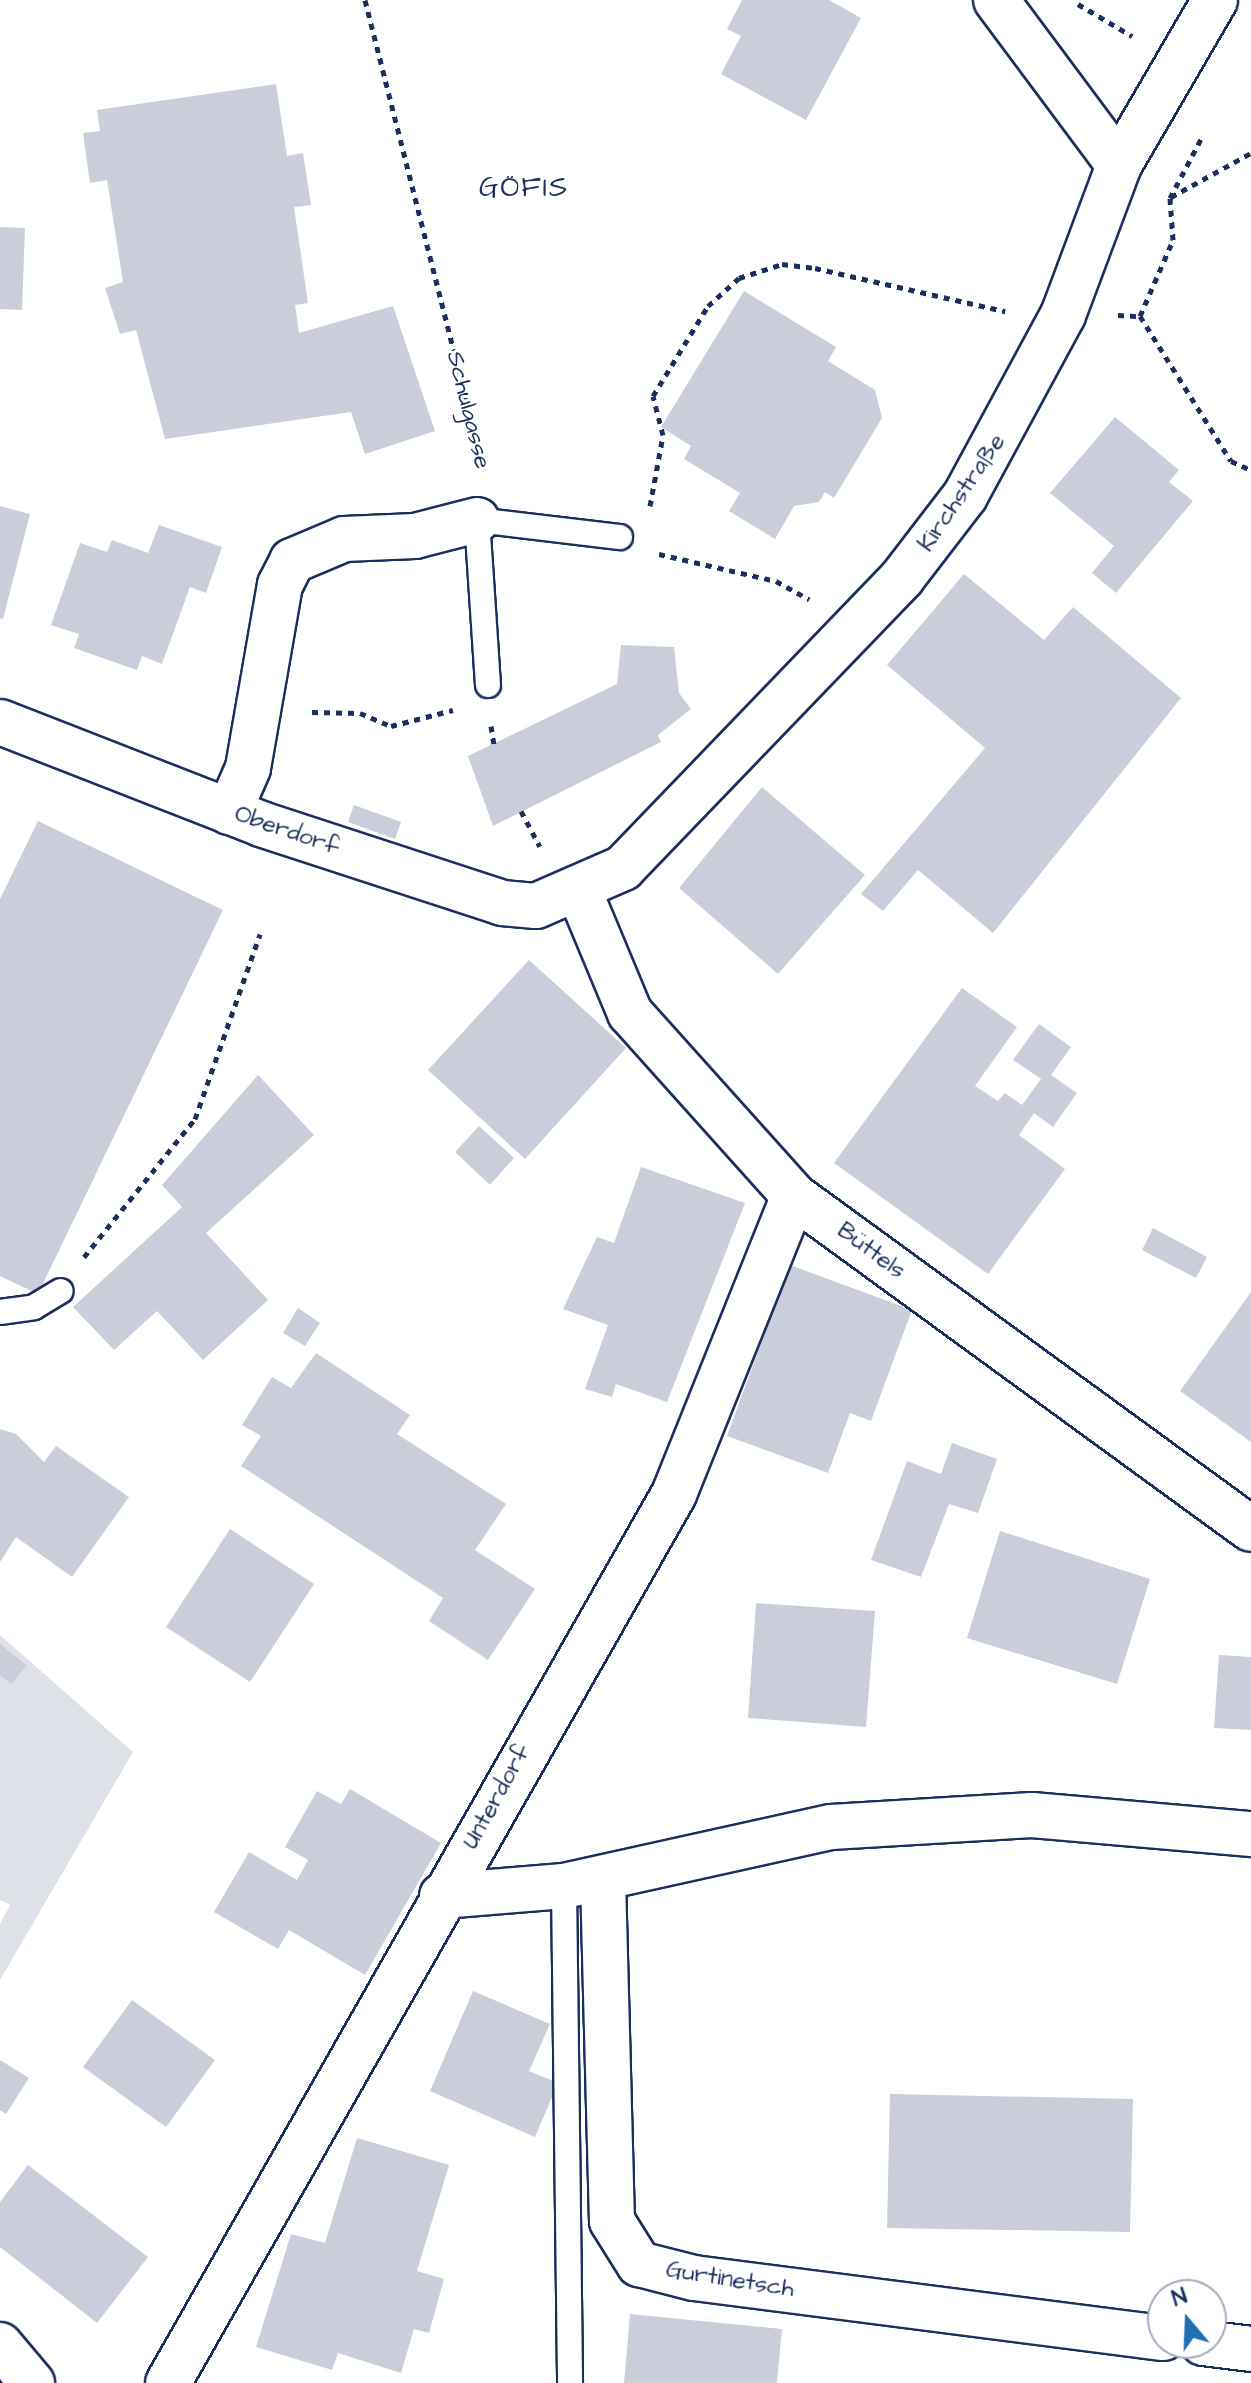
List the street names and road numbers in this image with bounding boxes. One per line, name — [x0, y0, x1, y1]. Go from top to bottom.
street label: Schulgasse — [439, 348, 497, 472]
street label: Kirchstraße — [912, 429, 1012, 557]
street label: Oberdorf — [231, 800, 343, 862]
street label: Büttels — [831, 1217, 911, 1285]
street label: Unterdorf — [457, 1740, 537, 1854]
street label: Gurtinetsch — [664, 2256, 796, 2304]

